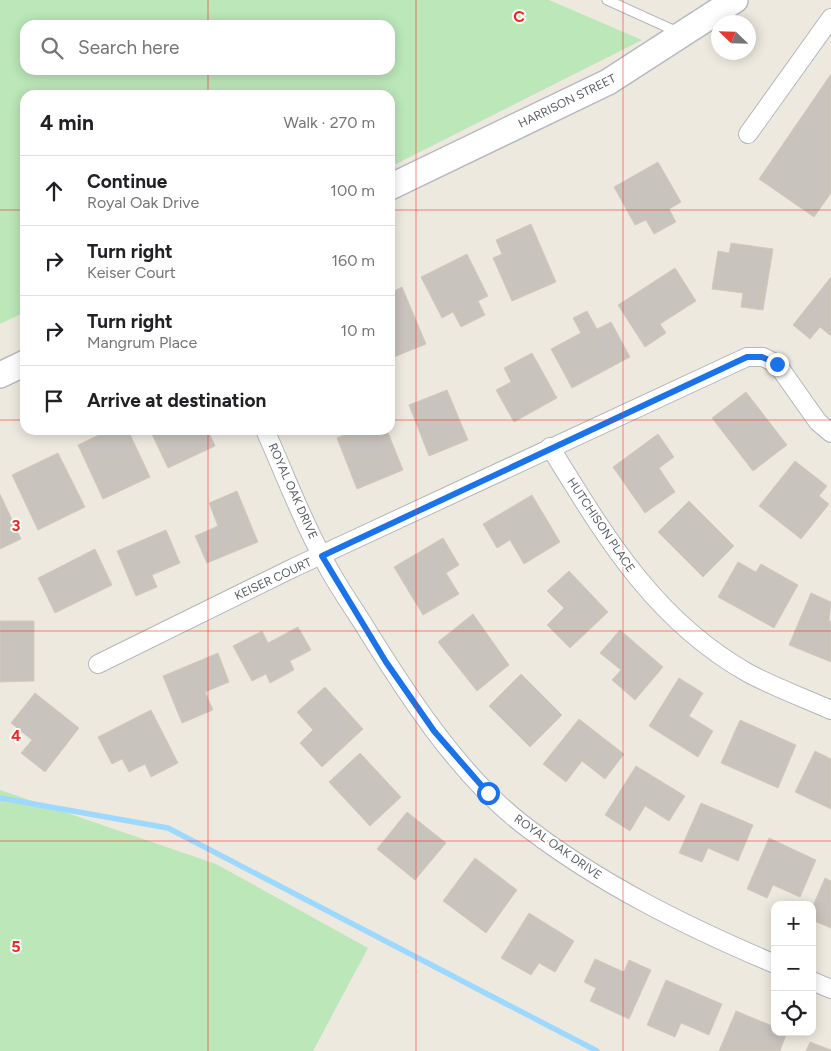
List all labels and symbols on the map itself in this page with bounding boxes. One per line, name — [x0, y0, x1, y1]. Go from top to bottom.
text: C — [513, 7, 525, 26]
north arrow — [711, 15, 756, 60]
street label: HARRISON STREET — [516, 71, 618, 131]
route end — [766, 353, 789, 376]
street label: ROYAL OAK DRIVE — [266, 441, 320, 541]
street label: HUTCHISON PLACE — [564, 475, 638, 575]
text: 3 — [12, 516, 21, 535]
street label: KEISER COURT — [232, 555, 314, 603]
text: 4 — [11, 726, 21, 745]
route start — [477, 782, 500, 805]
street label: ROYAL OAK DRIVE — [512, 812, 604, 882]
text: 5 — [11, 937, 21, 956]

